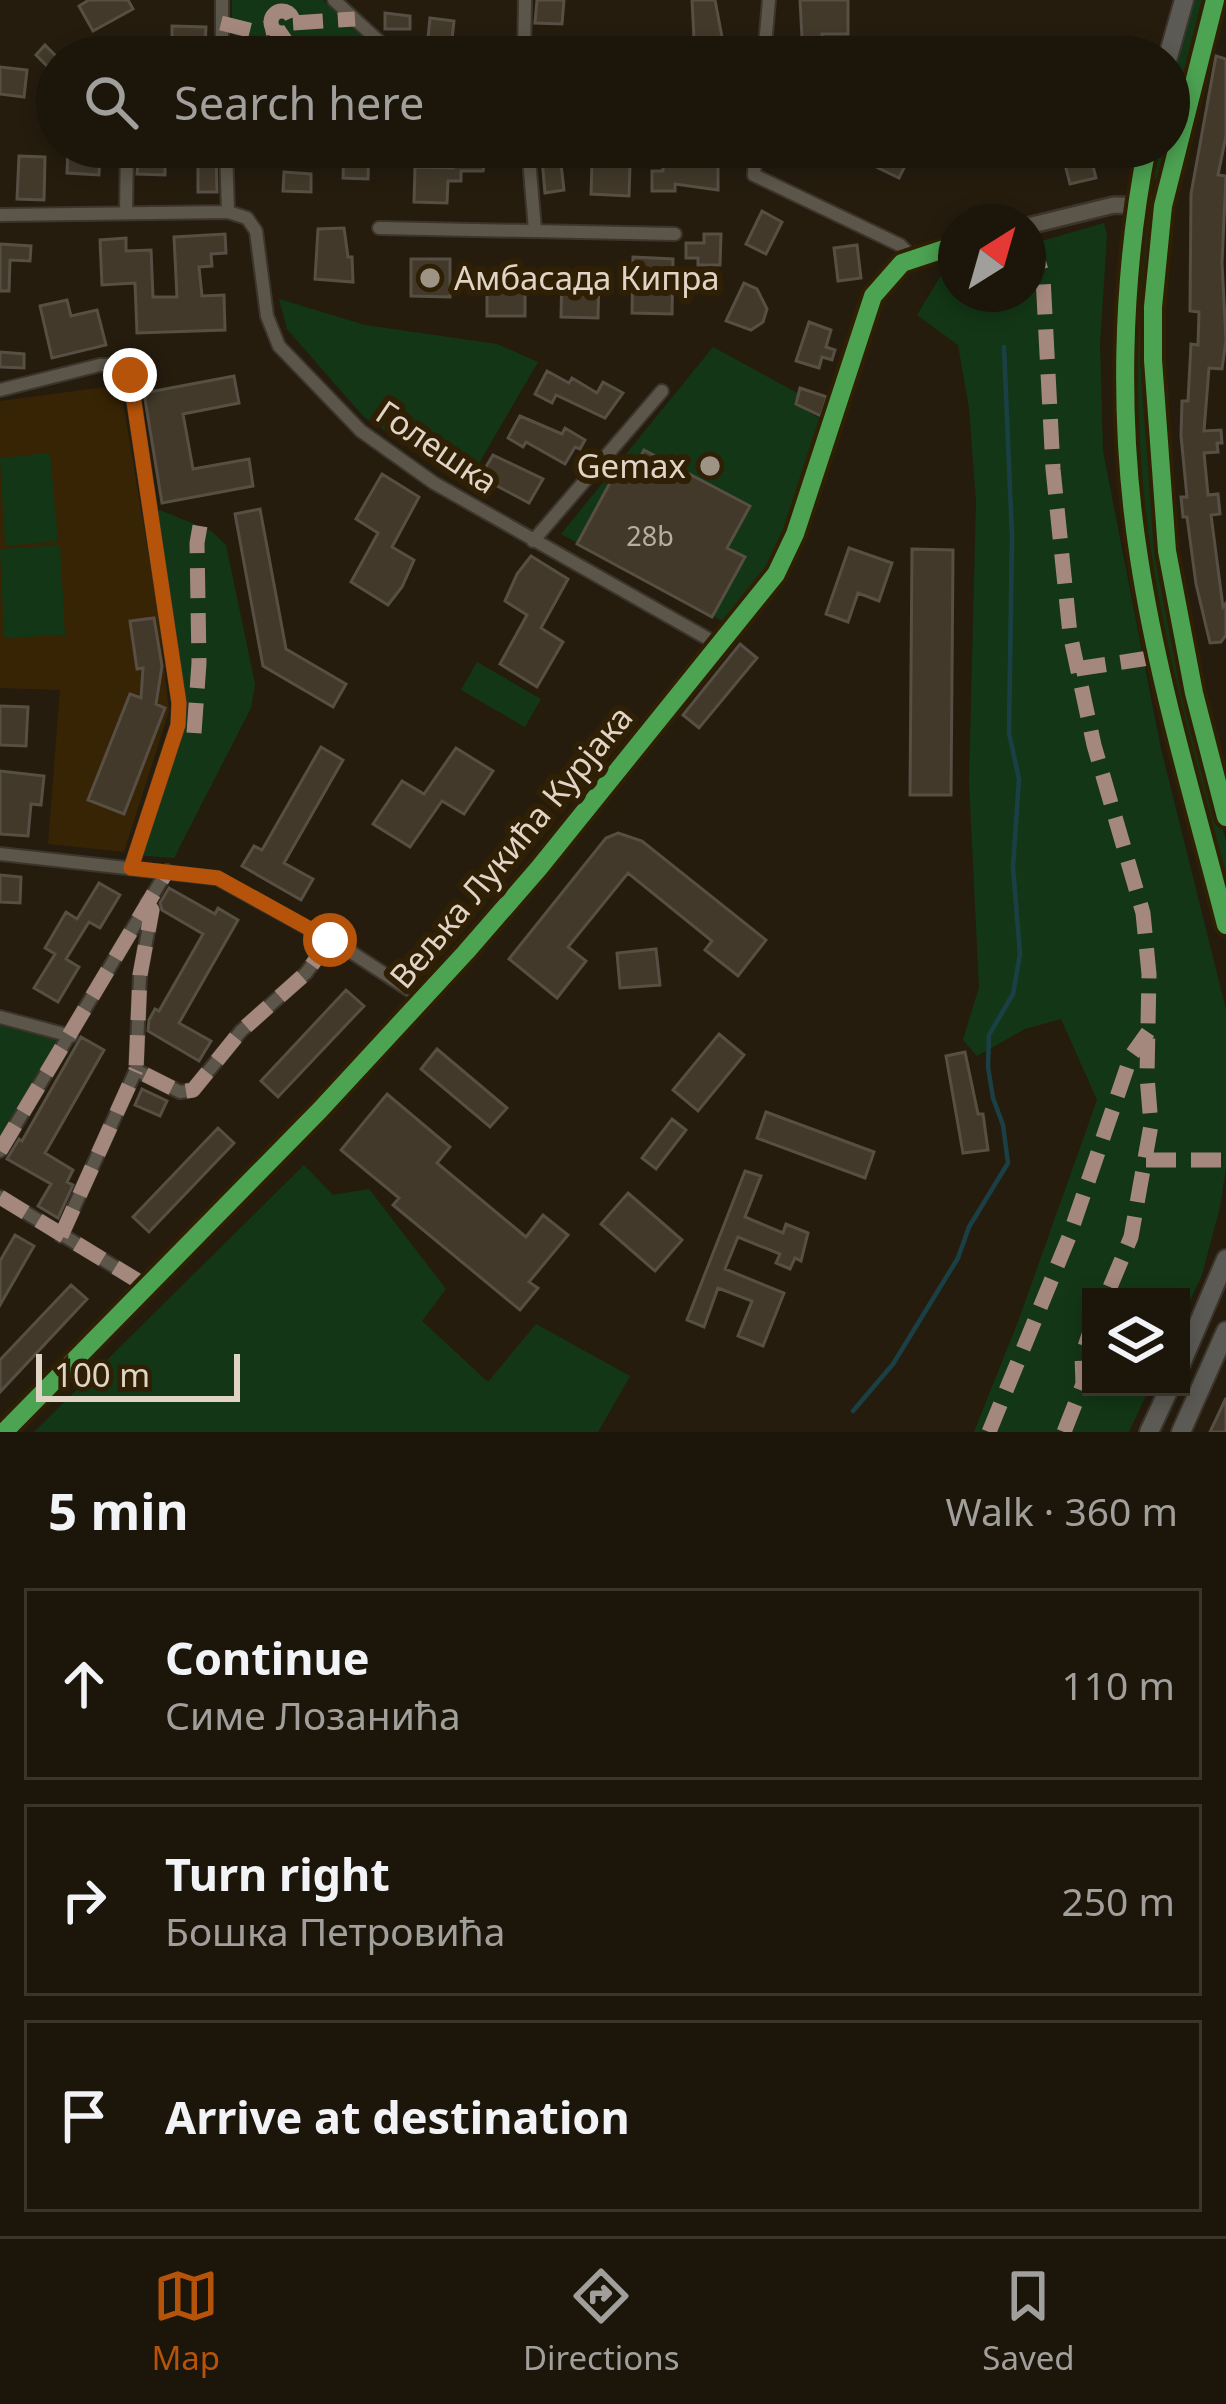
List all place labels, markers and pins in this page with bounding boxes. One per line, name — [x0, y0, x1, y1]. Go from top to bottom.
place label: Амбасада Кипра — [454, 255, 720, 300]
marker: Амбасада Кипра — [417, 265, 443, 291]
place label: Gemax — [577, 443, 686, 488]
marker: Gemax — [697, 453, 723, 479]

